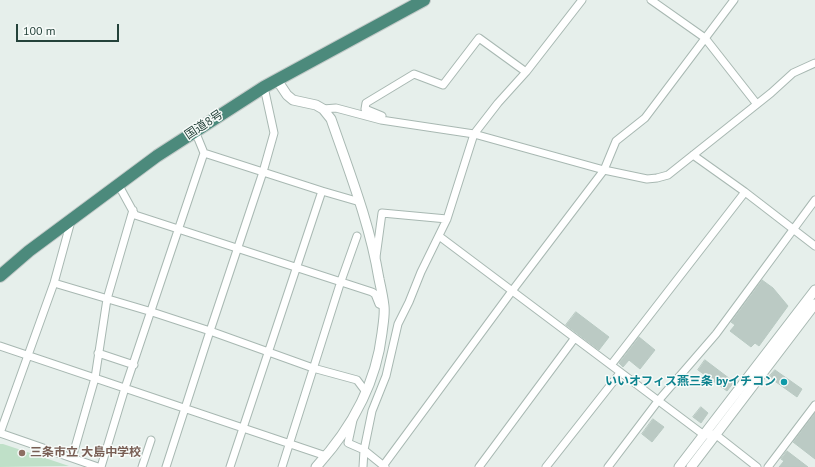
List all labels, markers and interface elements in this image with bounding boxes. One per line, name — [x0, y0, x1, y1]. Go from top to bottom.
scale bar — [18, 16, 121, 42]
text: 100 m — [23, 23, 56, 38]
street label: 国道8号 — [182, 107, 226, 143]
place label: いいオフィス燕三条 byイチコン — [605, 375, 776, 389]
marker: いいオフィス燕三条 byイチコン — [779, 377, 789, 387]
place label: 三条市立 大島中学校 — [30, 446, 141, 460]
marker: 三条市立 大島中学校 — [17, 448, 27, 458]

